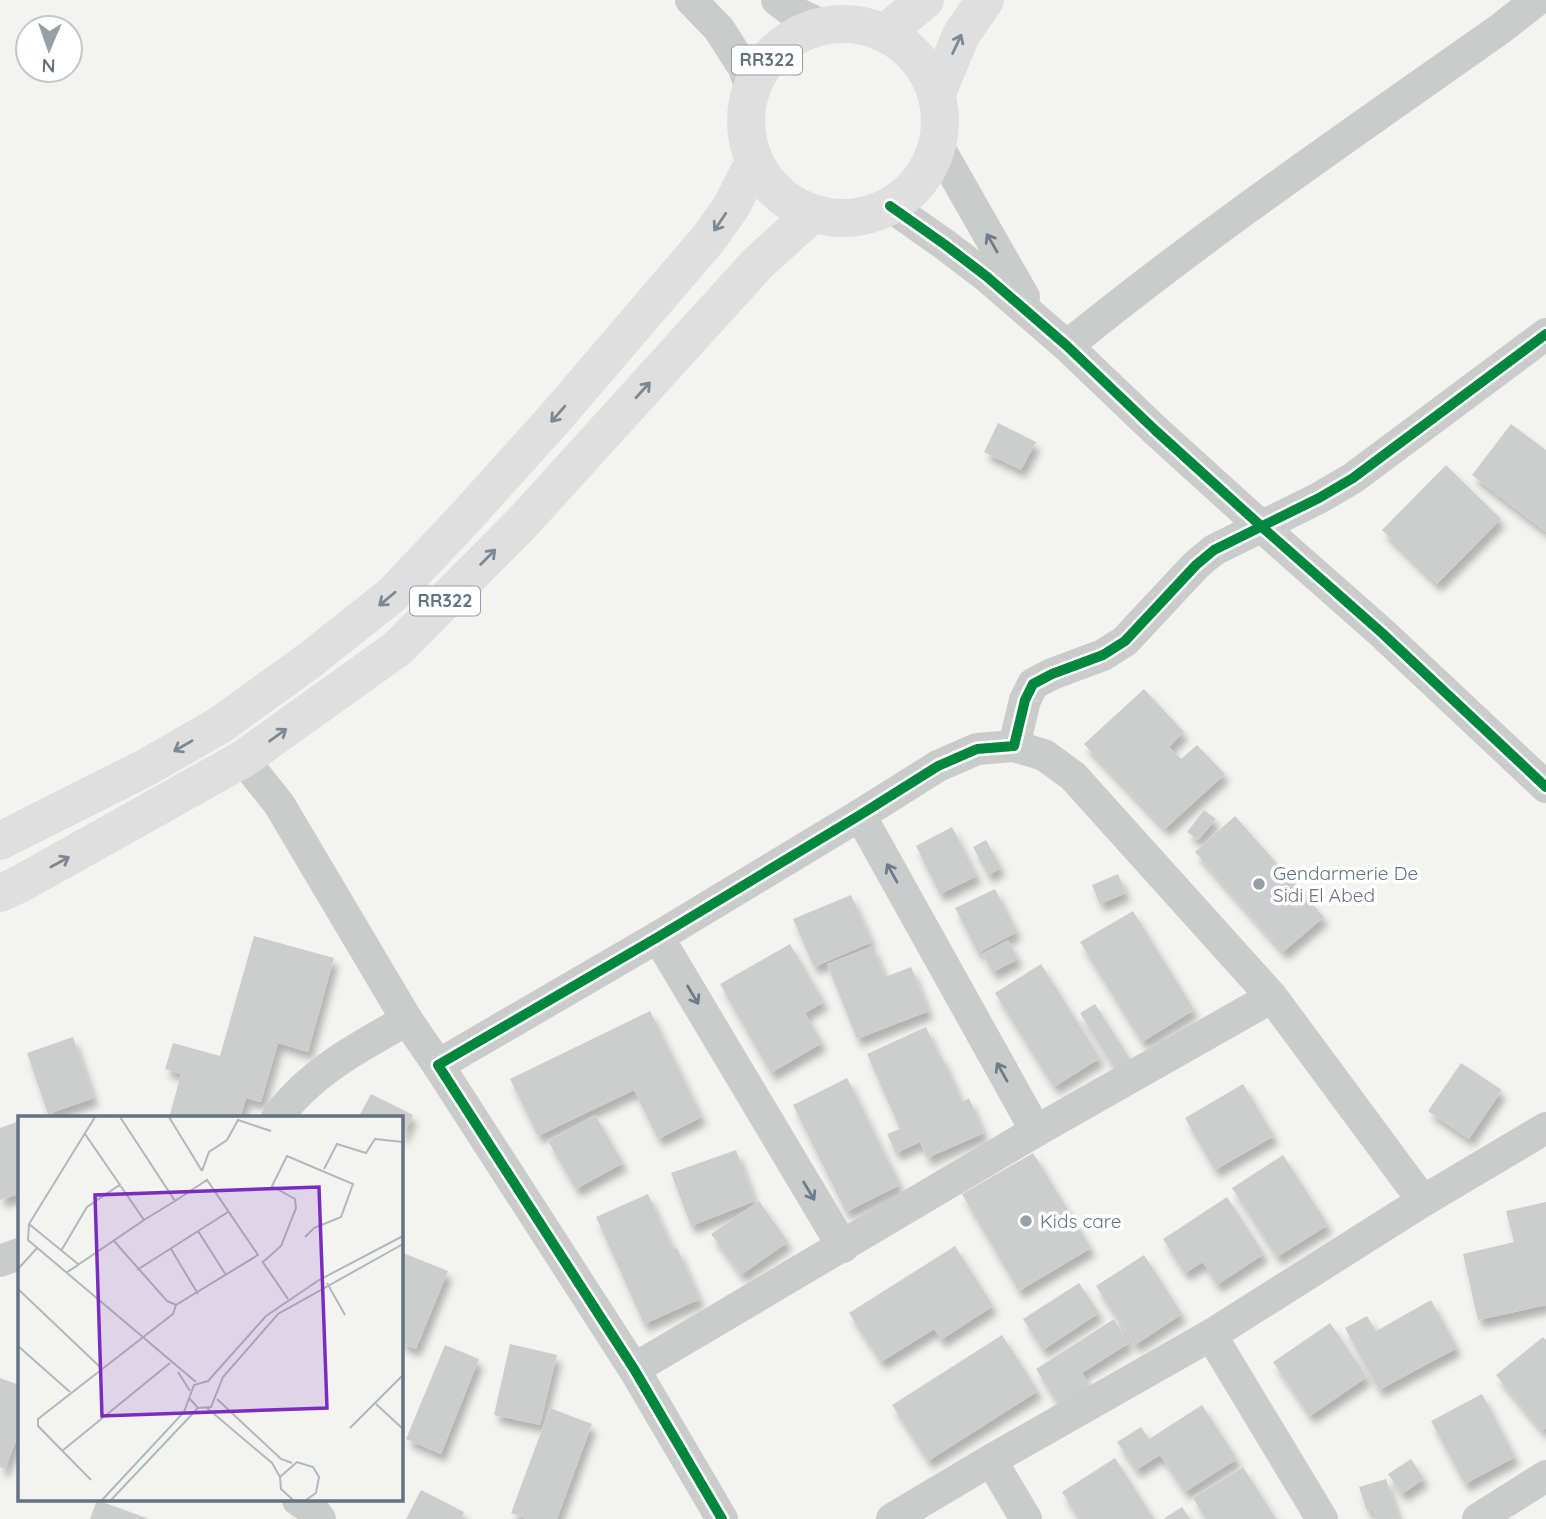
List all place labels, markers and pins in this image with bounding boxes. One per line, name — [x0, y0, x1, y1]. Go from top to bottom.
place label: Gendarmerie De Sidi El Abed — [1273, 861, 1418, 907]
marker: Gendarmerie De Sidi El Abed — [1251, 876, 1267, 892]
place label: Kids care — [1040, 1209, 1122, 1233]
marker: Kids care — [1018, 1213, 1034, 1229]

